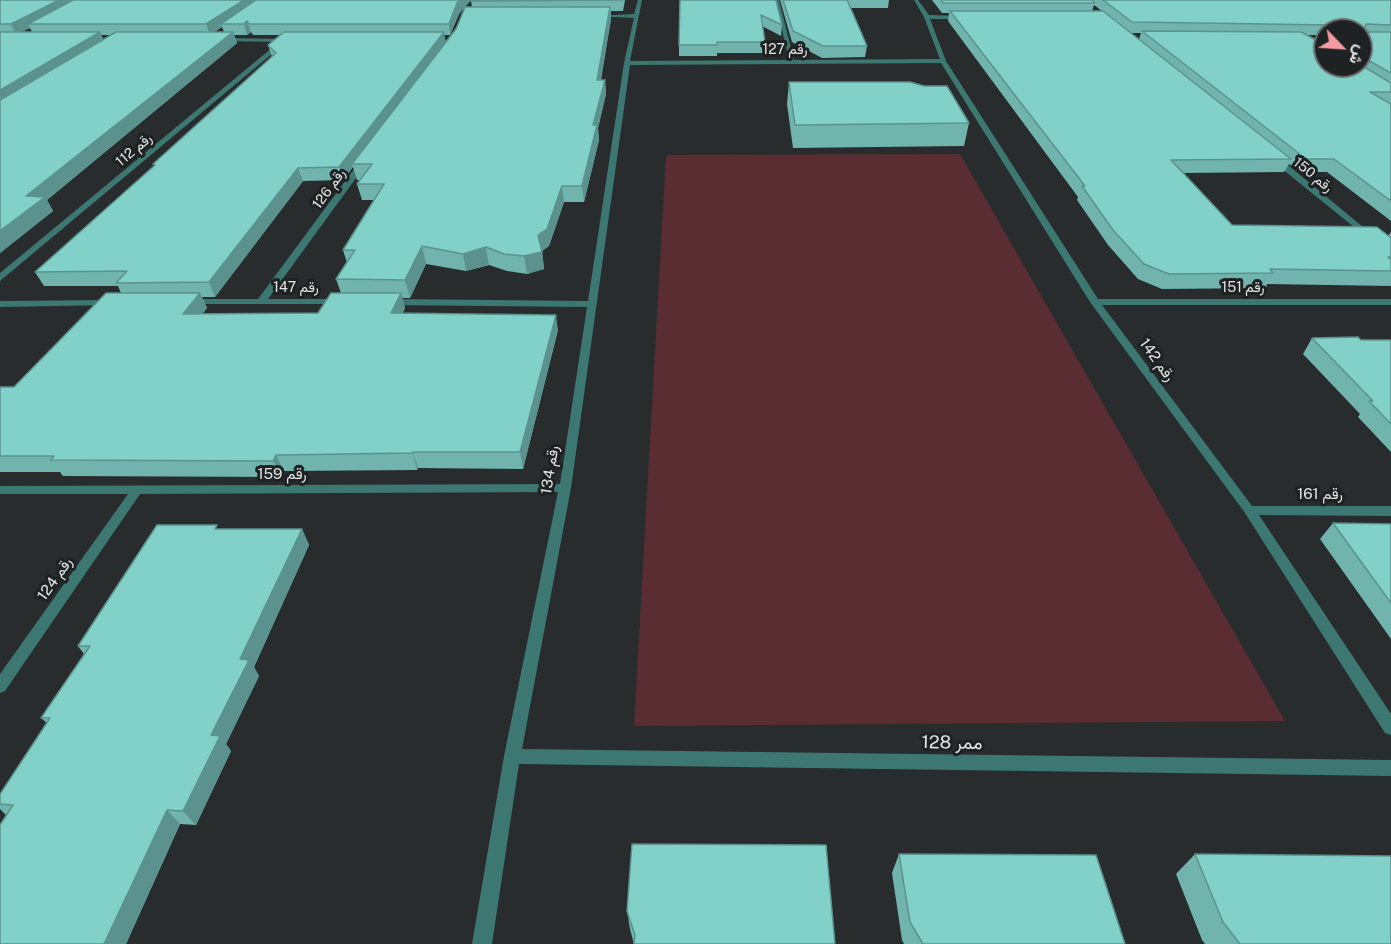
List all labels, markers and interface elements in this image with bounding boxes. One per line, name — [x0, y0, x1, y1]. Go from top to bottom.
north arrow — [1313, 18, 1373, 78]
street label: رقم 127 — [763, 42, 807, 58]
text: ش — [1345, 42, 1371, 68]
street label: رقم 112 — [112, 130, 156, 170]
street label: رقم 150 — [1290, 154, 1336, 196]
street label: رقم 126 — [309, 166, 349, 212]
street label: رقم 147 — [273, 280, 319, 296]
street label: رقم 151 — [1222, 280, 1264, 296]
street label: رقم 142 — [1135, 335, 1179, 385]
street label: رقم 134 — [537, 444, 563, 496]
street label: رقم 159 — [257, 465, 307, 483]
street label: رقم 161 — [1297, 485, 1343, 503]
street label: رقم 124 — [34, 554, 76, 604]
street label: ممر 128 — [921, 732, 983, 754]

